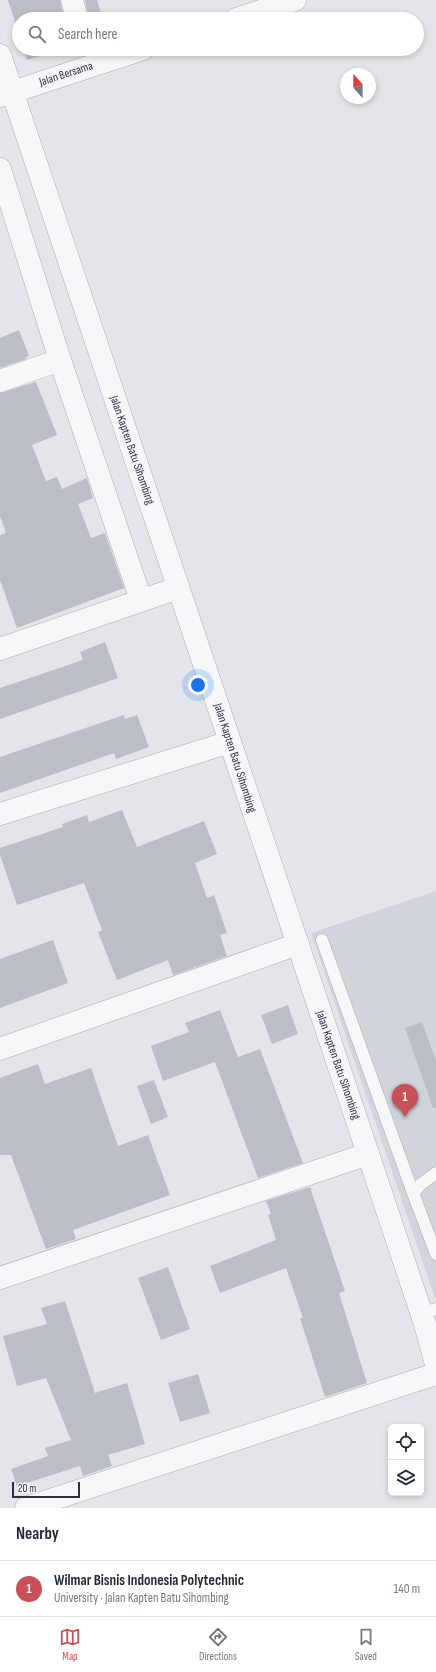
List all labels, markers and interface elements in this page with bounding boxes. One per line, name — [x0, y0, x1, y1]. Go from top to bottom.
search box — [12, 12, 424, 56]
icon: search — [26, 23, 48, 45]
text: Search here — [58, 25, 118, 44]
street label: Jalan Bersama — [36, 58, 95, 90]
north arrow — [340, 68, 376, 104]
street label: Jalan Kapten Batu Sihombing — [106, 393, 158, 507]
your location — [188, 675, 208, 695]
street label: Jalan Kapten Batu Sihombing — [210, 700, 260, 815]
street label: Jalan Kapten Batu Sihombing — [312, 1008, 364, 1122]
pin: 1 — [392, 1084, 418, 1117]
map controls — [388, 1424, 424, 1496]
button: locate — [388, 1424, 424, 1460]
button: layers — [388, 1460, 424, 1496]
scale bar — [12, 1480, 80, 1499]
text: 20 m — [18, 1482, 36, 1495]
text: Nearby — [16, 1524, 59, 1544]
text: Wilmar Bisnis Indonesia Polytechnic — [54, 1571, 244, 1590]
text: 1 — [26, 1581, 32, 1597]
text: 140 m — [394, 1581, 420, 1597]
text: University · Jalan Kapten Batu Sihombing — [54, 1590, 229, 1606]
tab: Map — [59, 1626, 81, 1663]
tab: Directions — [199, 1626, 237, 1663]
tab: Saved — [355, 1626, 377, 1663]

